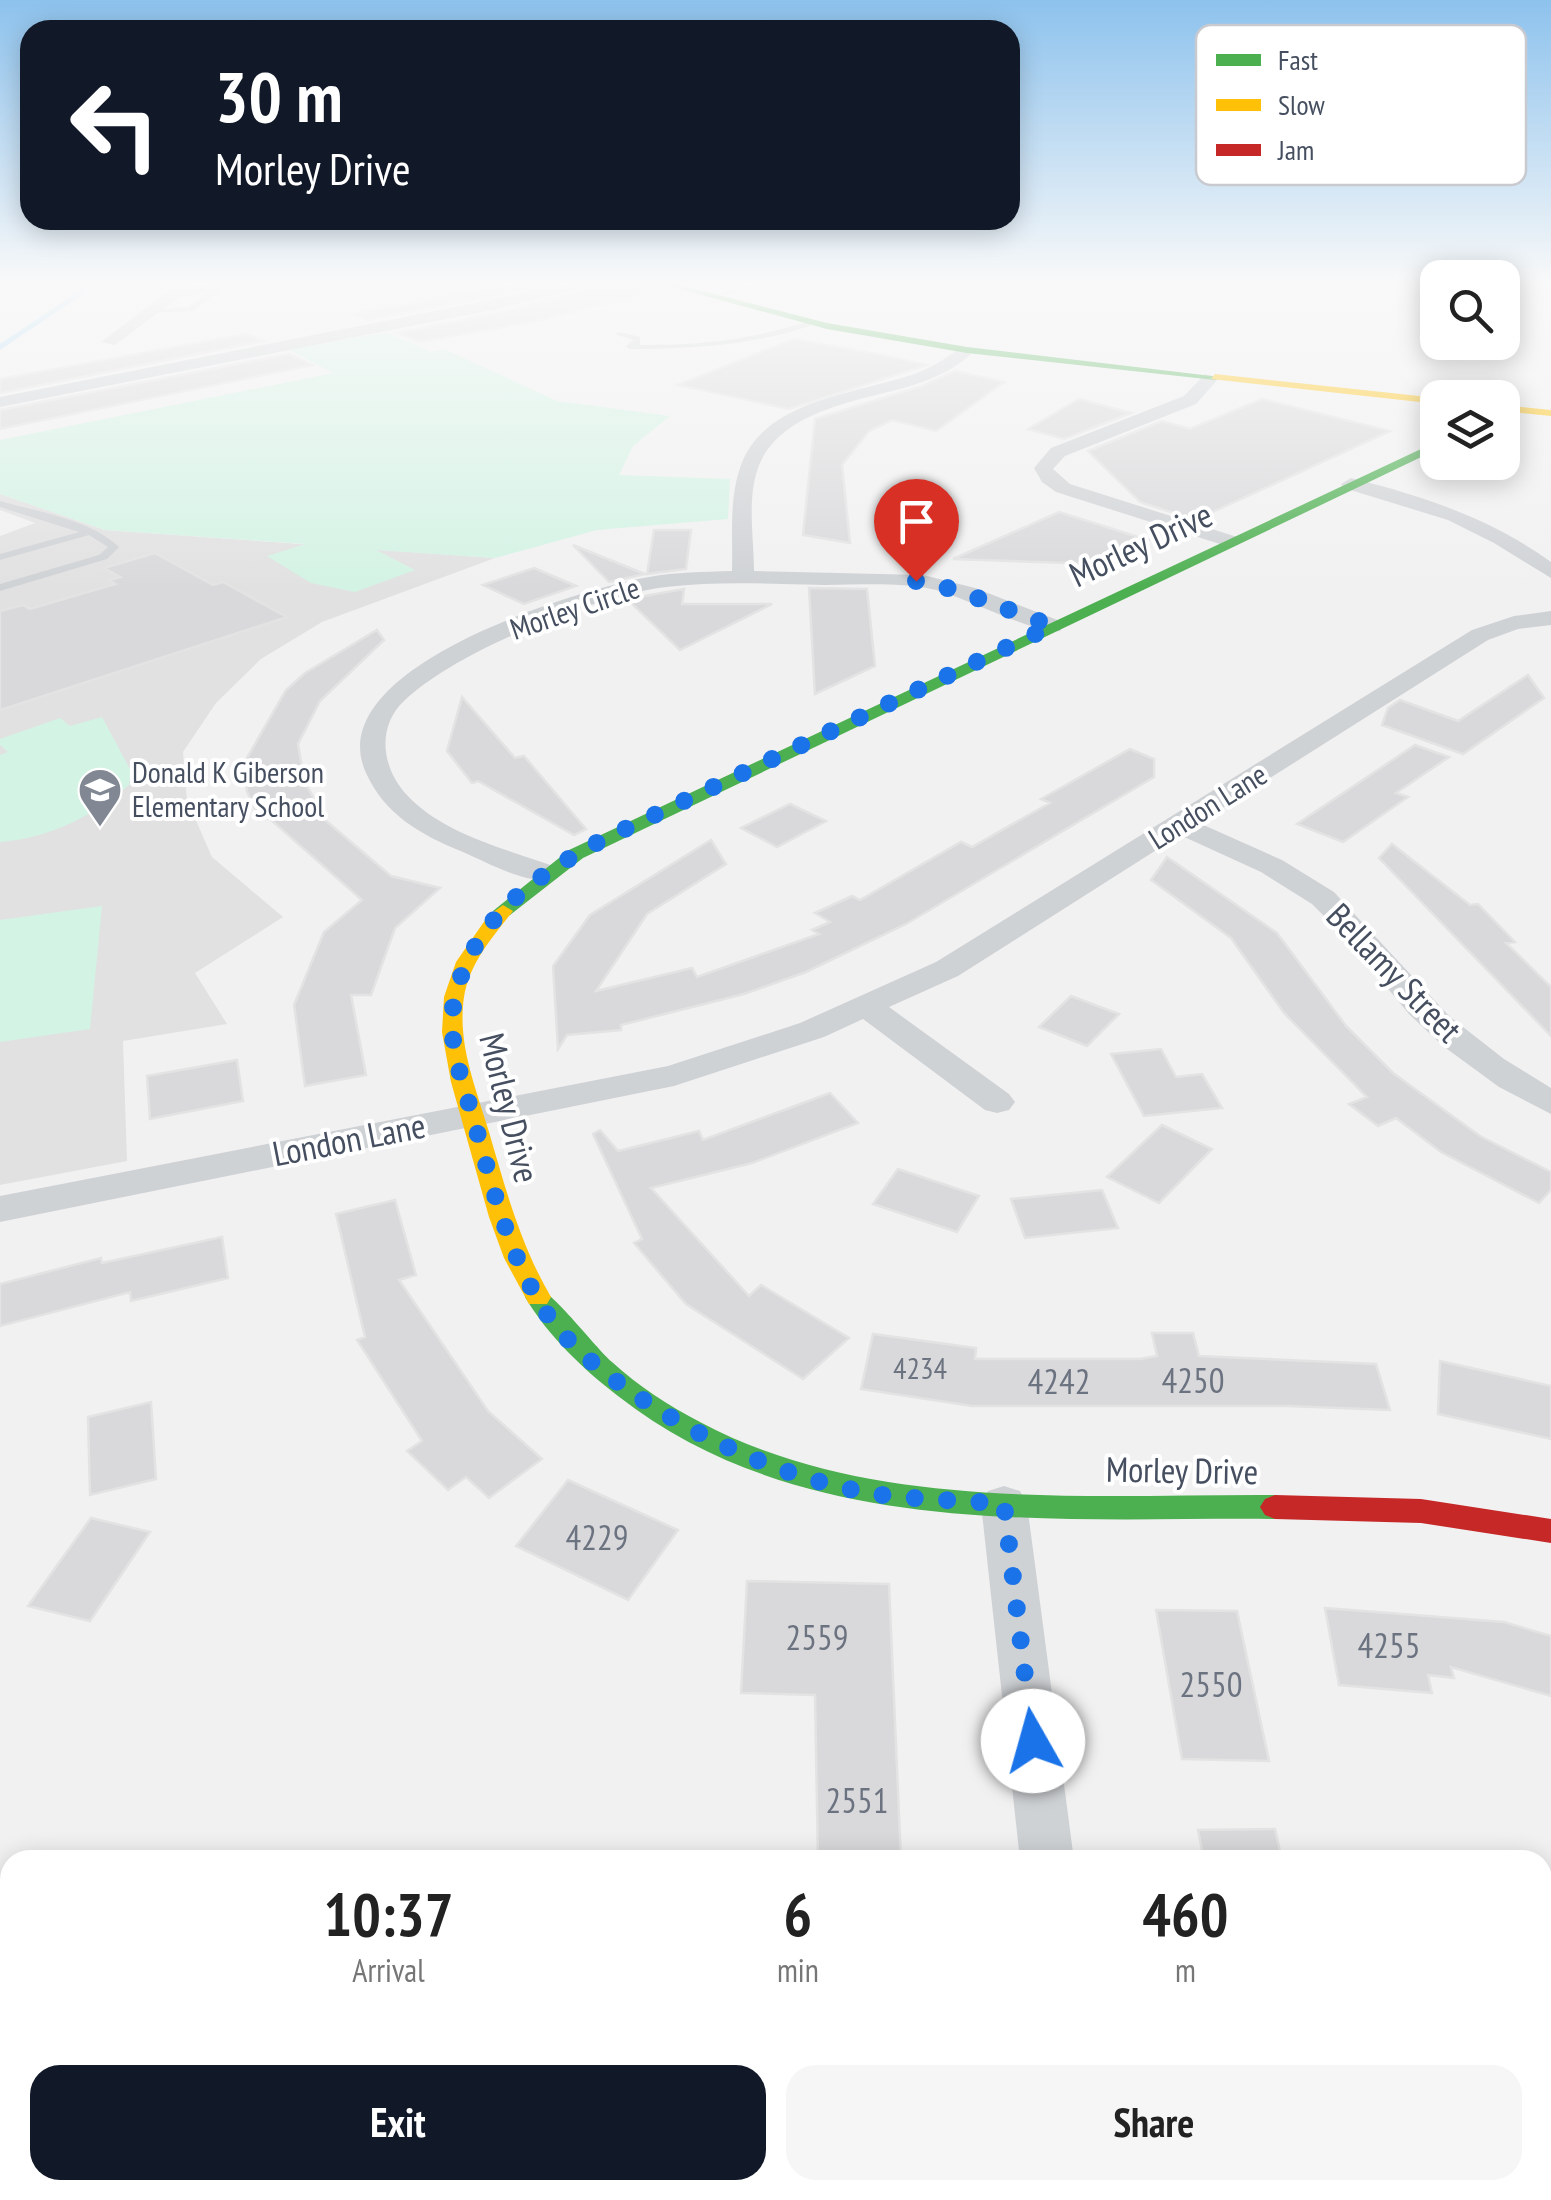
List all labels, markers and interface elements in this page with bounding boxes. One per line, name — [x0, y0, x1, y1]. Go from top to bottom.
legend — [1196, 25, 1526, 185]
text: Fast — [1278, 41, 1318, 78]
text: 30 m — [215, 51, 343, 141]
icon: left — [50, 60, 180, 190]
text: Slow — [1278, 86, 1325, 123]
text: Jam — [1277, 131, 1314, 168]
text: Morley Drive — [215, 139, 411, 197]
map controls — [1420, 260, 1520, 480]
button: search — [1420, 260, 1520, 360]
button: layers — [1420, 380, 1520, 480]
pin — [874, 479, 959, 582]
street label: Morley Drive — [1062, 491, 1219, 597]
icon: arrive — [889, 494, 944, 549]
street label: Morley Circle — [505, 567, 644, 648]
place label: Donald K Giberson Elementary School — [132, 752, 324, 825]
street label: London Lane — [1141, 754, 1274, 857]
school or university icon: Donald K Giberson Elementary School — [77, 767, 123, 828]
street label: Bellamy Street — [1317, 893, 1473, 1052]
street label: Morley Drive — [469, 1028, 551, 1187]
street label: London Lane — [269, 1102, 429, 1176]
house number: 4234 — [893, 1348, 947, 1387]
house number: 4250 — [1161, 1357, 1225, 1403]
house number: 4242 — [1027, 1358, 1091, 1404]
street label: Morley Drive — [1106, 1446, 1259, 1494]
house number: 4229 — [565, 1514, 629, 1560]
house number: 2559 — [785, 1614, 849, 1660]
house number: 4255 — [1357, 1622, 1421, 1668]
house number: 2550 — [1179, 1661, 1243, 1707]
position arrow — [981, 1689, 1085, 1793]
house number: 2551 — [825, 1777, 889, 1823]
text: 10:37 — [324, 1875, 453, 1953]
text: 6 — [784, 1875, 812, 1953]
text: 460 — [1142, 1875, 1228, 1953]
text: Arrival — [352, 1949, 425, 1991]
text: min — [777, 1949, 819, 1991]
text: m — [1175, 1949, 1196, 1991]
button: Exit — [30, 2065, 766, 2180]
button: Share — [786, 2065, 1522, 2180]

